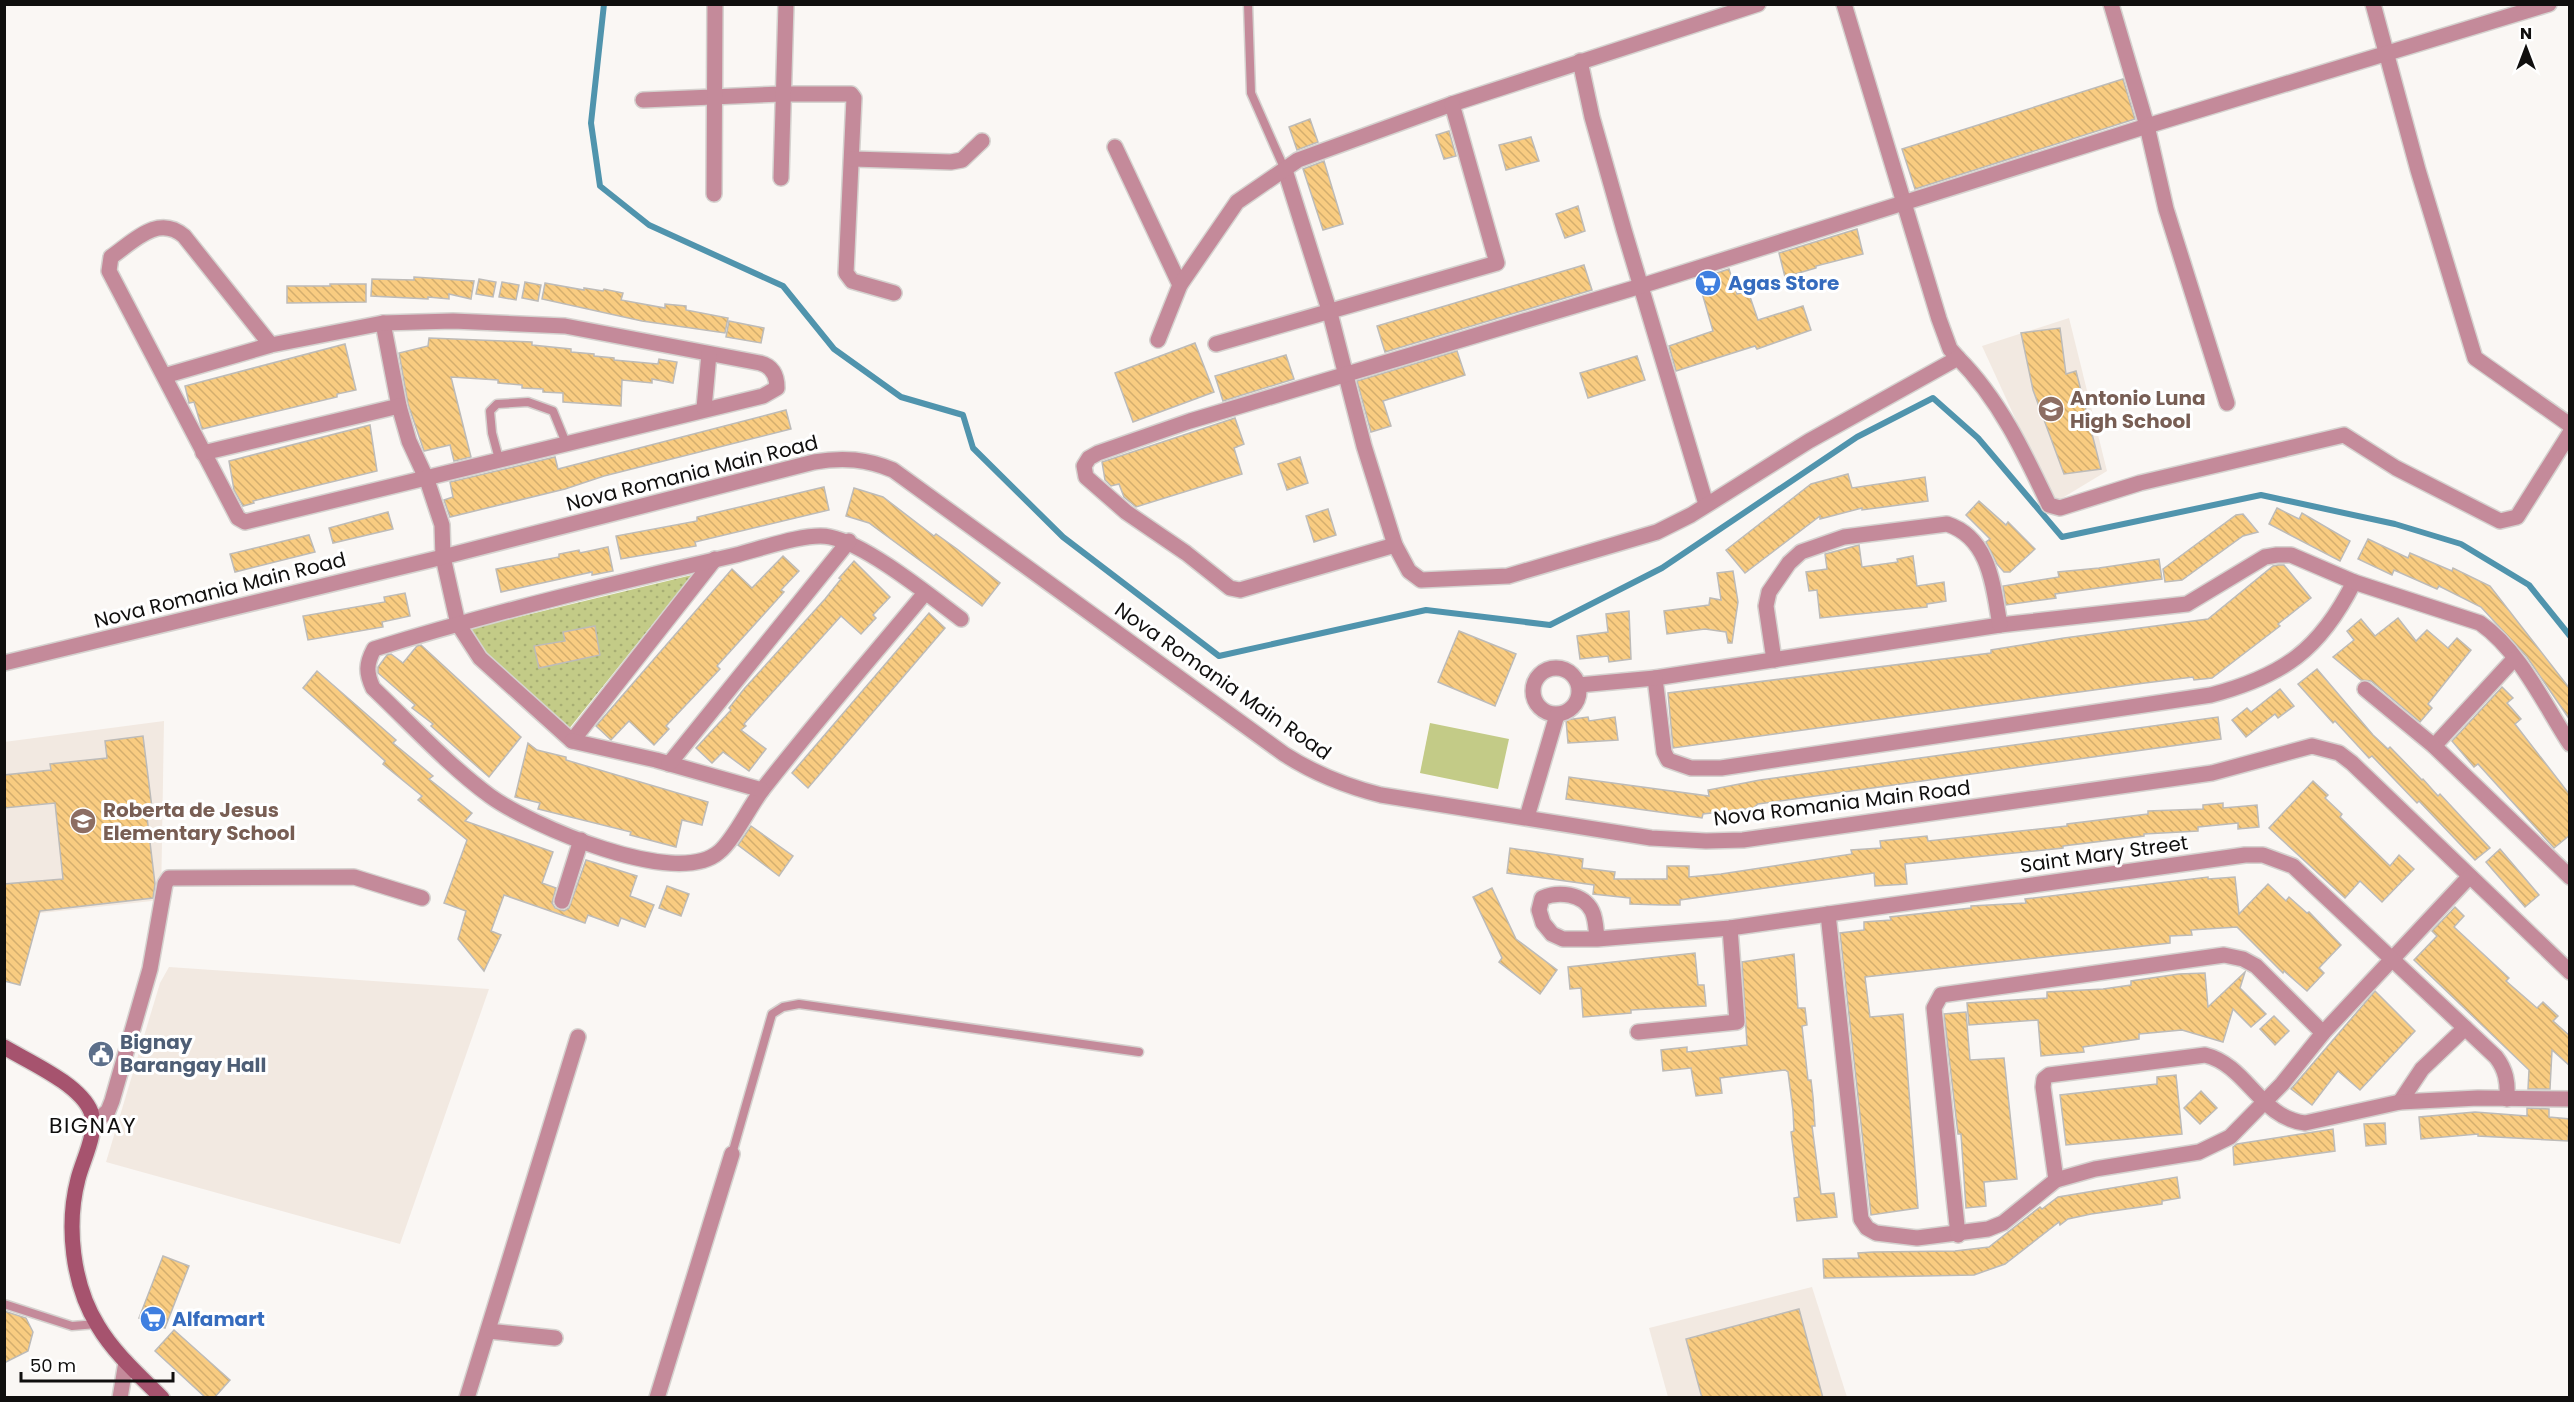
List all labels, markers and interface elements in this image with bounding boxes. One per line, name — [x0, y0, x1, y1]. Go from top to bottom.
north arrow — [2496, 18, 2556, 78]
text: N — [2520, 22, 2532, 45]
supermarket icon: Agas Store — [1693, 268, 1723, 298]
place label: Agas Store — [1728, 269, 1839, 297]
place label: Antonio Luna High School — [2070, 384, 2206, 435]
school or university icon: Antonio Luna High School — [2036, 394, 2066, 424]
street label: Nova Romania Main Road — [563, 428, 821, 518]
street label: Nova Romania Main Road — [91, 545, 349, 635]
street label: Nova Romania Main Road — [1109, 595, 1337, 767]
street label: Nova Romania Main Road — [1712, 773, 1972, 833]
place label: Roberta de Jesus Elementary School — [103, 796, 295, 847]
school or university icon: Roberta de Jesus Elementary School — [68, 806, 98, 836]
street label: Saint Mary Street — [2018, 828, 2190, 880]
place label: Bignay Barangay Hall — [120, 1028, 266, 1079]
public building icon: Bignay Barangay Hall — [86, 1039, 116, 1069]
district label: BIGNAY — [49, 1110, 137, 1141]
supermarket icon: Alfamart — [138, 1304, 168, 1334]
place label: Alfamart — [172, 1305, 265, 1333]
scale bar — [21, 1345, 172, 1383]
text: 50 m — [30, 1353, 76, 1378]

